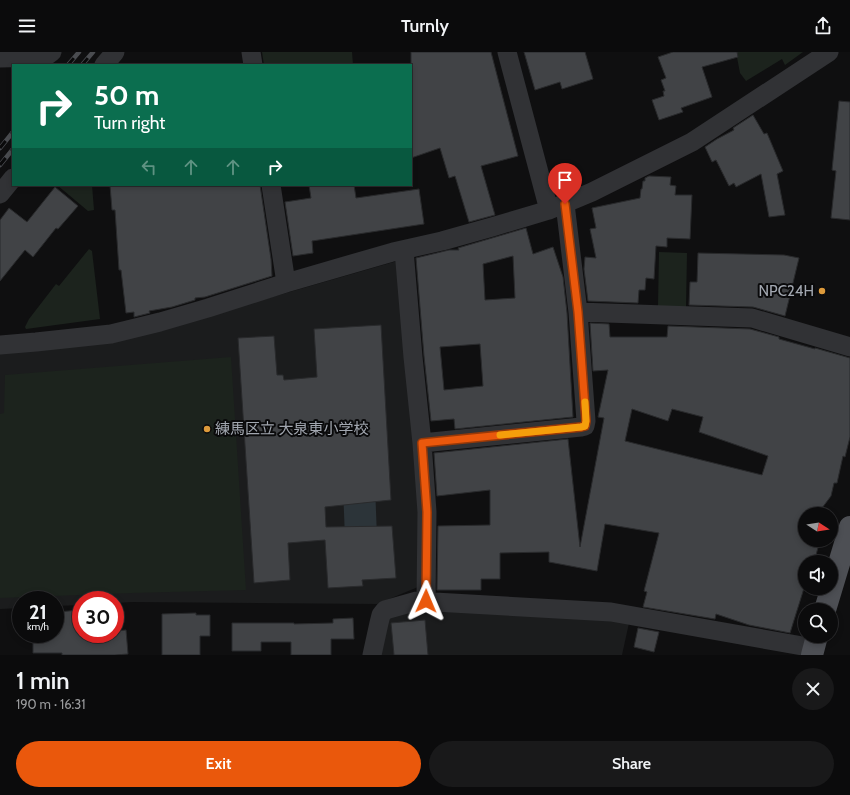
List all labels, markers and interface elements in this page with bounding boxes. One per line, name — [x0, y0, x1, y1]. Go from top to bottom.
icon: menu — [16, 15, 38, 37]
text: Turnly — [401, 15, 449, 37]
icon: share — [812, 15, 834, 37]
text: 50 m — [94, 78, 159, 112]
icon: right — [28, 80, 80, 132]
text: Turn right — [94, 112, 165, 134]
icon: left — [138, 156, 160, 178]
icon: ahead — [180, 156, 202, 178]
icon: ahead — [222, 156, 244, 178]
icon: right — [264, 156, 286, 178]
pin — [548, 163, 582, 204]
icon: arrive — [554, 169, 576, 191]
place label: NPC24H — [759, 282, 814, 300]
marker: NPC24H — [817, 286, 827, 296]
place label: 練馬区立 大泉東小学校 — [215, 420, 368, 438]
marker: 練馬区立 大泉東小学校 — [202, 424, 212, 434]
north arrow — [798, 507, 838, 547]
map controls — [798, 507, 838, 643]
button: sound — [798, 555, 838, 595]
position arrow — [405, 580, 447, 622]
speed limit sign: 30 — [72, 591, 124, 643]
text: 21 — [29, 600, 47, 624]
button: search — [798, 603, 838, 643]
text: km/h — [27, 620, 49, 633]
text: 1 min — [16, 666, 70, 695]
button: close — [792, 668, 834, 710]
text: 190 m · 16:31 — [16, 696, 86, 712]
button: Exit — [16, 741, 421, 787]
button: Share — [429, 741, 834, 787]

